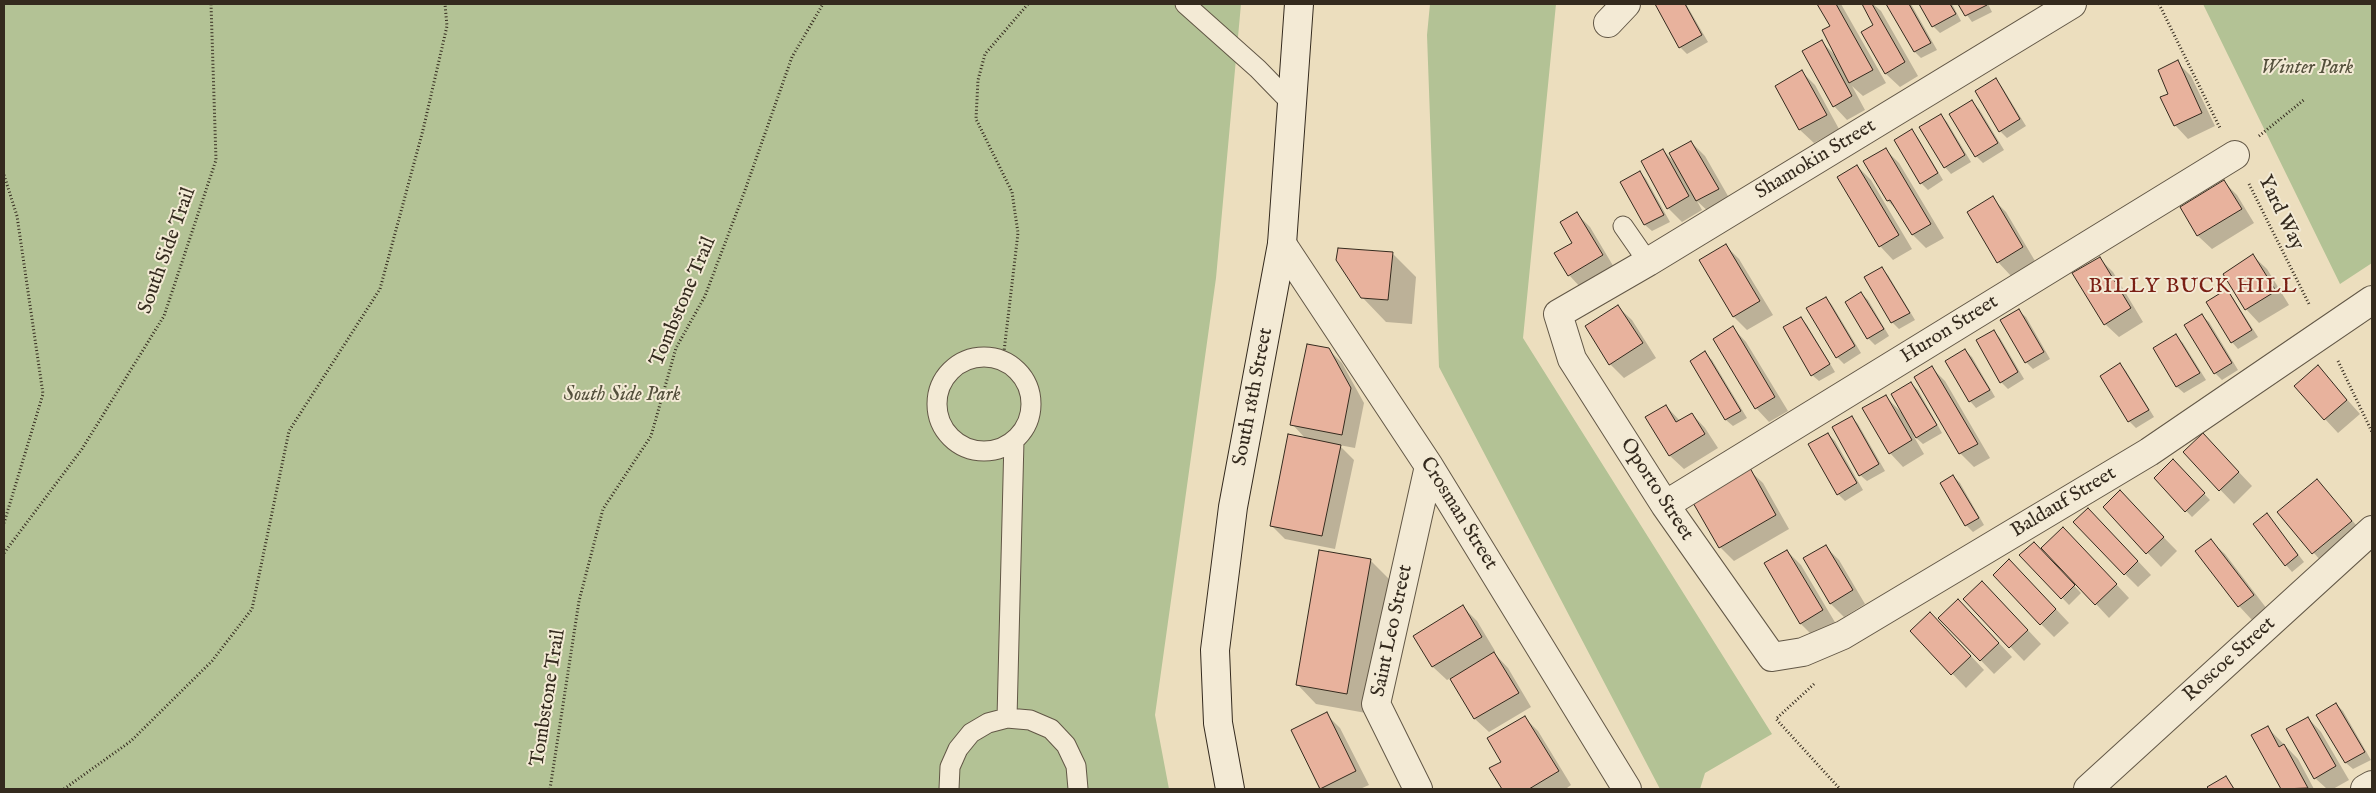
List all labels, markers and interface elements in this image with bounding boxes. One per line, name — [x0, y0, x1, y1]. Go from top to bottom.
park label: Winter Park — [2261, 57, 2353, 81]
street label: Shamokin Street — [1751, 115, 1881, 205]
street label: Yard Way — [2252, 172, 2308, 254]
street label: South Side Trail — [134, 185, 202, 317]
street label: Tombstone Trail — [646, 234, 722, 370]
district label: BILLY BUCK HILL — [2087, 275, 2299, 301]
street label: Huron Street — [1897, 291, 2003, 369]
street label: South 18th Street — [1229, 326, 1279, 468]
park label: South Side Park — [564, 384, 680, 408]
street label: Oporto Street — [1614, 434, 1698, 546]
street label: Crosman Street — [1414, 453, 1502, 575]
street label: Baldauf Street — [2007, 462, 2121, 544]
street label: Saint Leo Street — [1367, 563, 1419, 699]
street label: Roscoe Street — [2179, 612, 2281, 708]
street label: Tombstone Trail — [526, 628, 572, 768]

